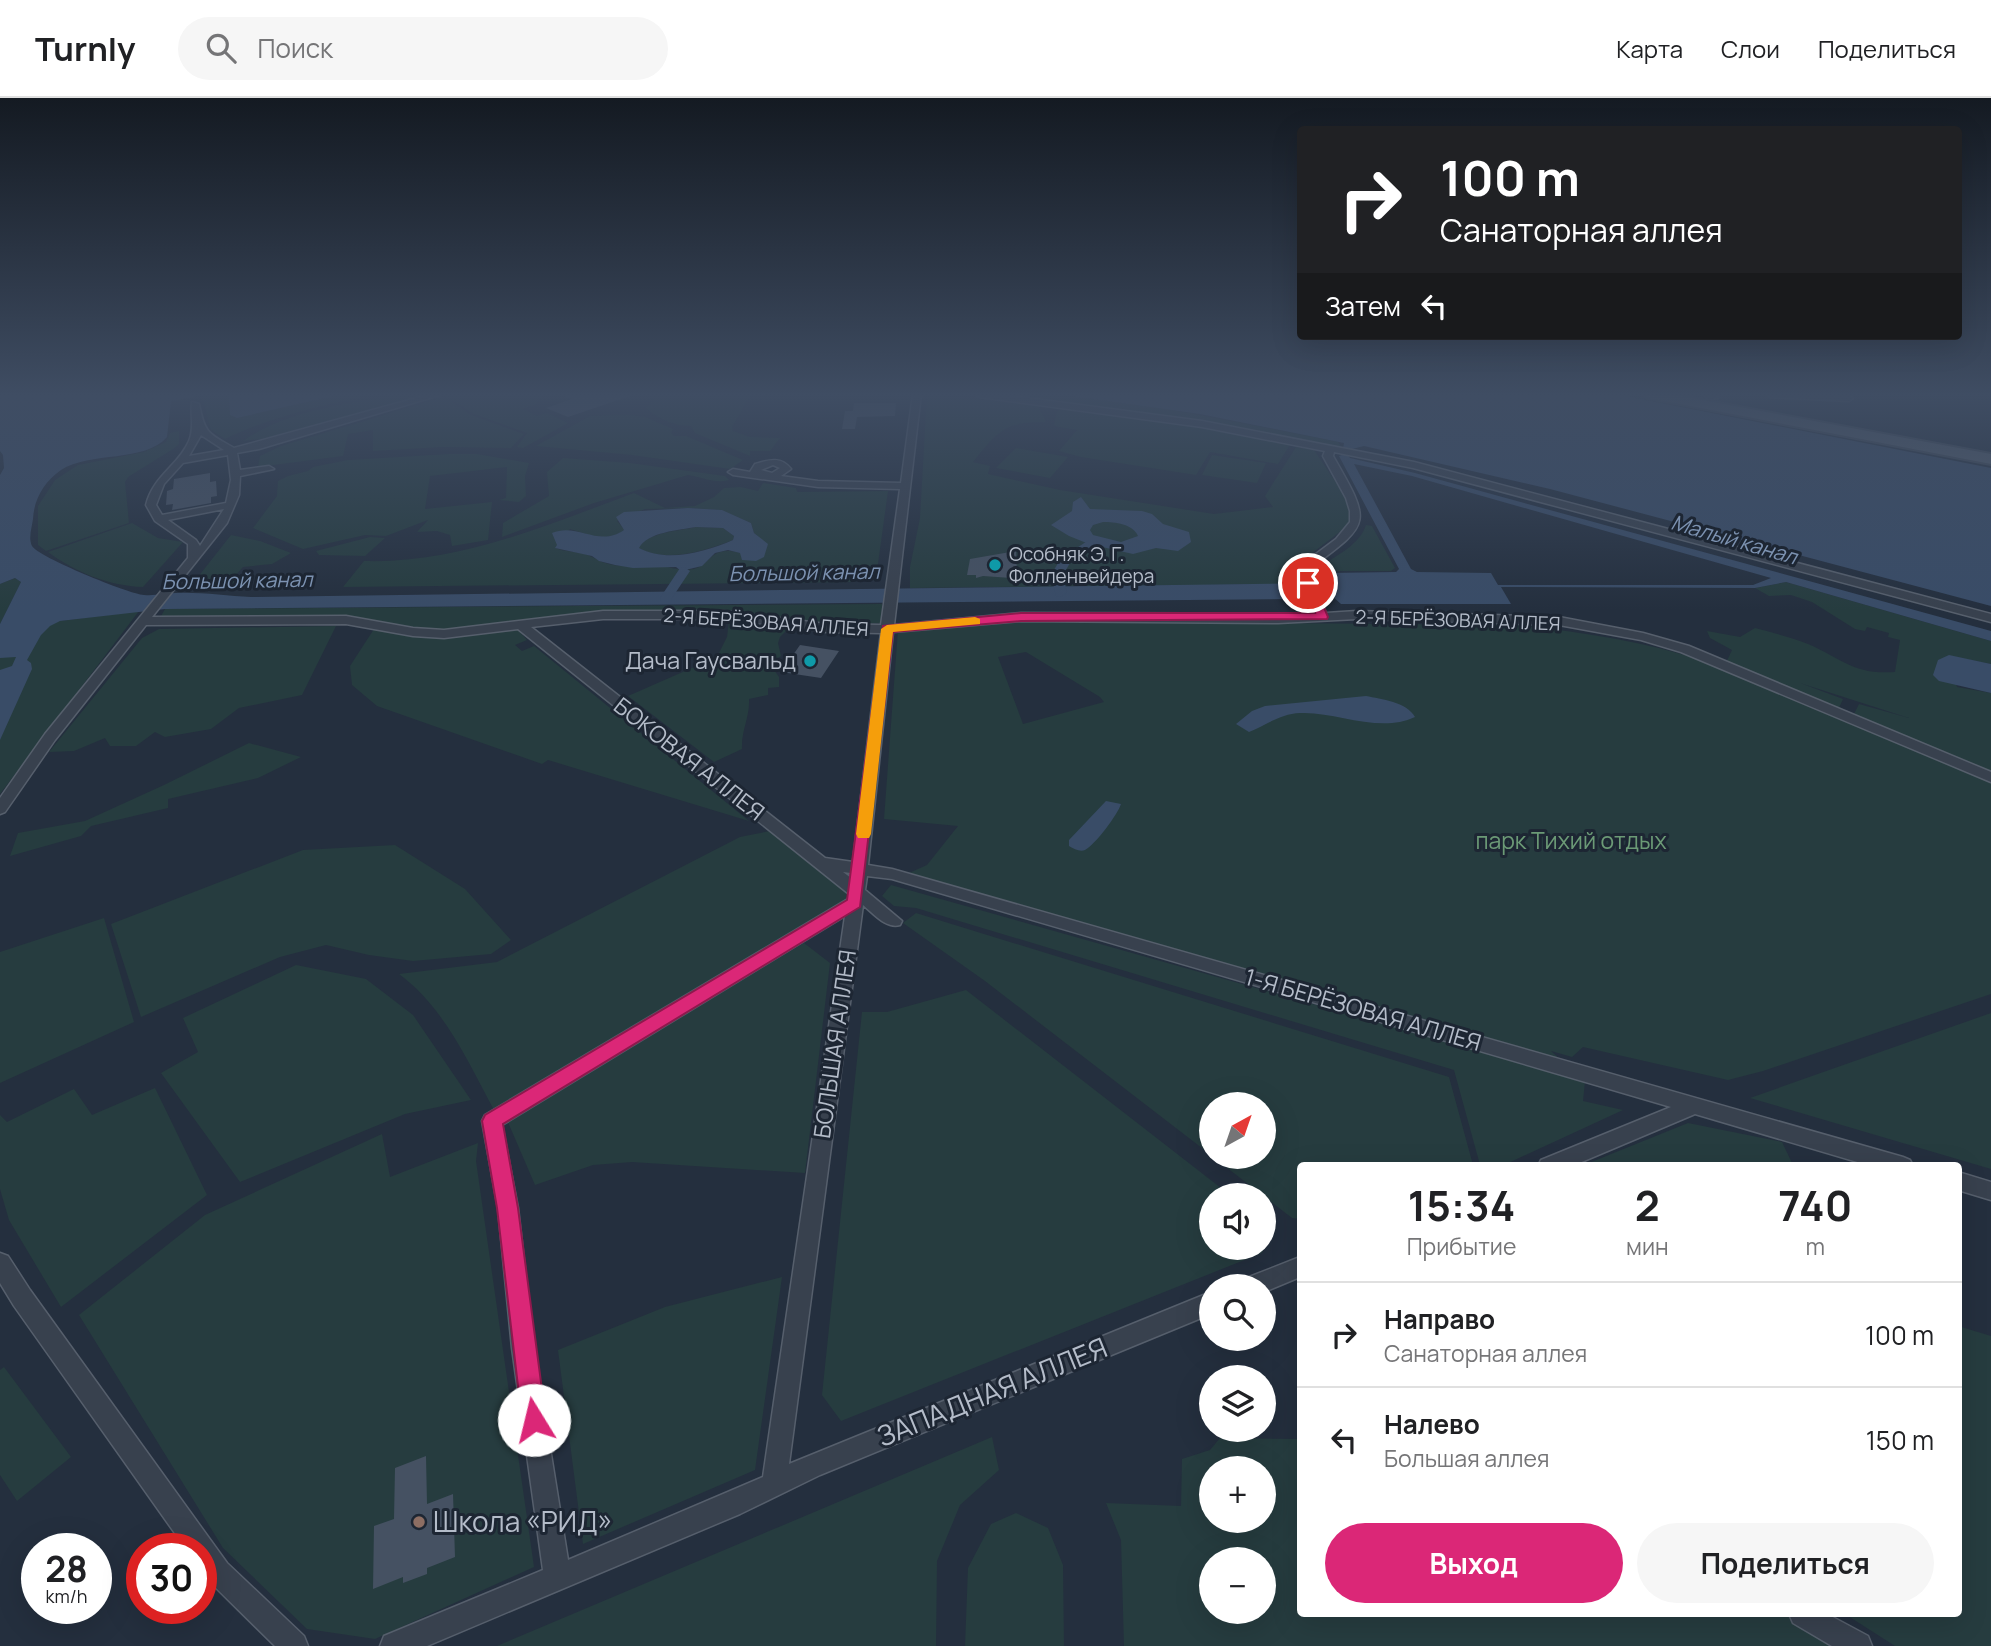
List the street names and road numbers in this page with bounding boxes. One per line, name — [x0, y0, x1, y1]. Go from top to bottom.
street label: 2-Я БЕРЁЗОВАЯ АЛЛЕЯ — [663, 602, 869, 642]
street label: 2-Я БЕРЁЗОВАЯ АЛЛЕЯ — [1355, 603, 1561, 637]
street label: БОКОВАЯ АЛЛЕЯ — [608, 689, 772, 827]
street label: БОЛЬШАЯ АЛЛЕЯ — [805, 948, 863, 1140]
street label: 1-Я БЕРЁЗОВАЯ АЛЛЕЯ — [1241, 960, 1485, 1058]
street label: ЗАПАДНАЯ АЛЛЕЯ — [871, 1328, 1112, 1455]

